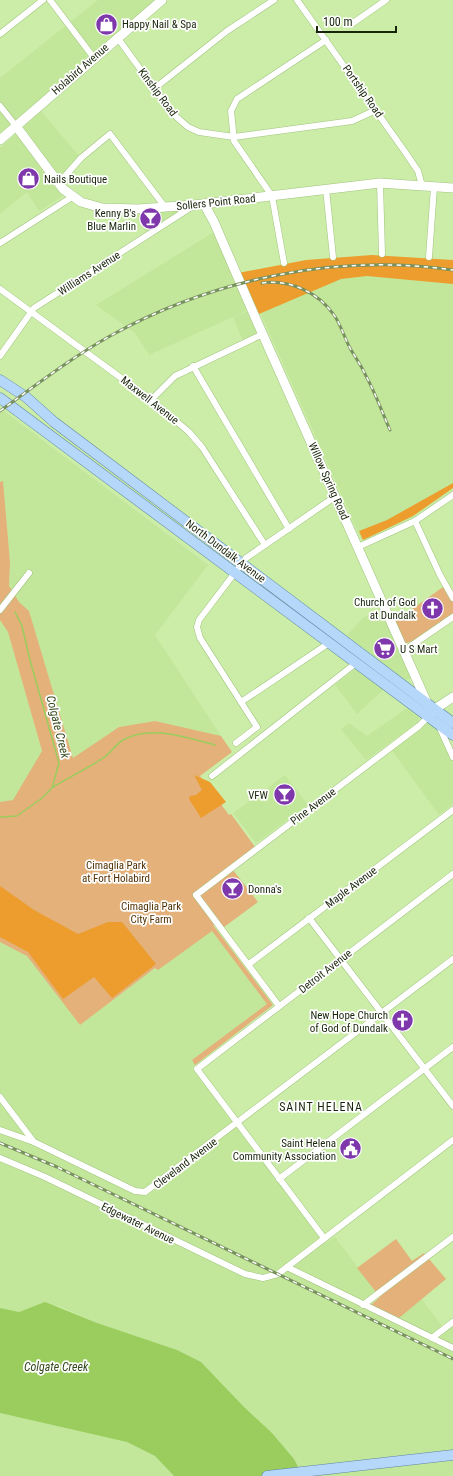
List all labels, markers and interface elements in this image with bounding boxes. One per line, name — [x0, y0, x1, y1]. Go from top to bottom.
scale bar — [317, 8, 396, 34]
shop icon: Happy Nail & Spa — [94, 11, 120, 37]
text: 100 m — [323, 15, 353, 29]
place label: Happy Nail & Spa — [122, 18, 197, 31]
street label: Holabird Avenue — [49, 41, 111, 98]
street label: Portship Road — [340, 62, 385, 120]
street label: Kinship Road — [135, 66, 180, 119]
shop icon: Nails Boutique — [16, 166, 42, 192]
place label: Nails Boutique — [44, 173, 107, 186]
street label: Sollers Point Road — [176, 192, 256, 213]
bar icon: Kenny B's Blue Marlin — [138, 206, 164, 232]
place label: Kenny B's Blue Marlin — [87, 207, 136, 233]
street label: Williams Avenue — [56, 249, 123, 298]
street label: Maxwell Avenue — [118, 374, 181, 427]
street label: Willow Spring Road — [306, 440, 351, 522]
street label: North Dundalk Avenue — [183, 517, 268, 586]
church icon: Church of God at Dundalk — [419, 595, 445, 621]
place label: Church of God at Dundalk — [354, 596, 416, 622]
supermarket icon: U S Mart — [372, 636, 398, 662]
place label: U S Mart — [400, 643, 437, 656]
water label: Colgate Creek — [43, 694, 73, 761]
bar icon: VFW — [271, 782, 297, 808]
street label: Pine Avenue — [288, 785, 339, 828]
place label: VFW — [248, 789, 269, 802]
park label: Cimaglia Park at Fort Holabird — [82, 859, 150, 885]
street label: Maple Avenue — [323, 864, 380, 911]
bar icon: Donna's — [220, 876, 246, 902]
place label: Donna's — [248, 883, 282, 896]
park label: Cimaglia Park City Farm — [121, 900, 181, 926]
street label: Detroit Avenue — [296, 947, 354, 996]
church icon: New Hope Church of God of Dundalk — [390, 1008, 416, 1034]
place label: New Hope Church of God of Dundalk — [310, 1009, 388, 1035]
district label: SAINT HELENA — [279, 1100, 363, 1114]
street label: Cleveland Avenue — [151, 1135, 220, 1192]
public building icon: Saint Helena Community Association — [338, 1136, 364, 1162]
place label: Saint Helena Community Association — [233, 1137, 336, 1163]
street label: Edgewater Avenue — [99, 1200, 176, 1247]
water label: Colgate Creek — [24, 1360, 89, 1374]

